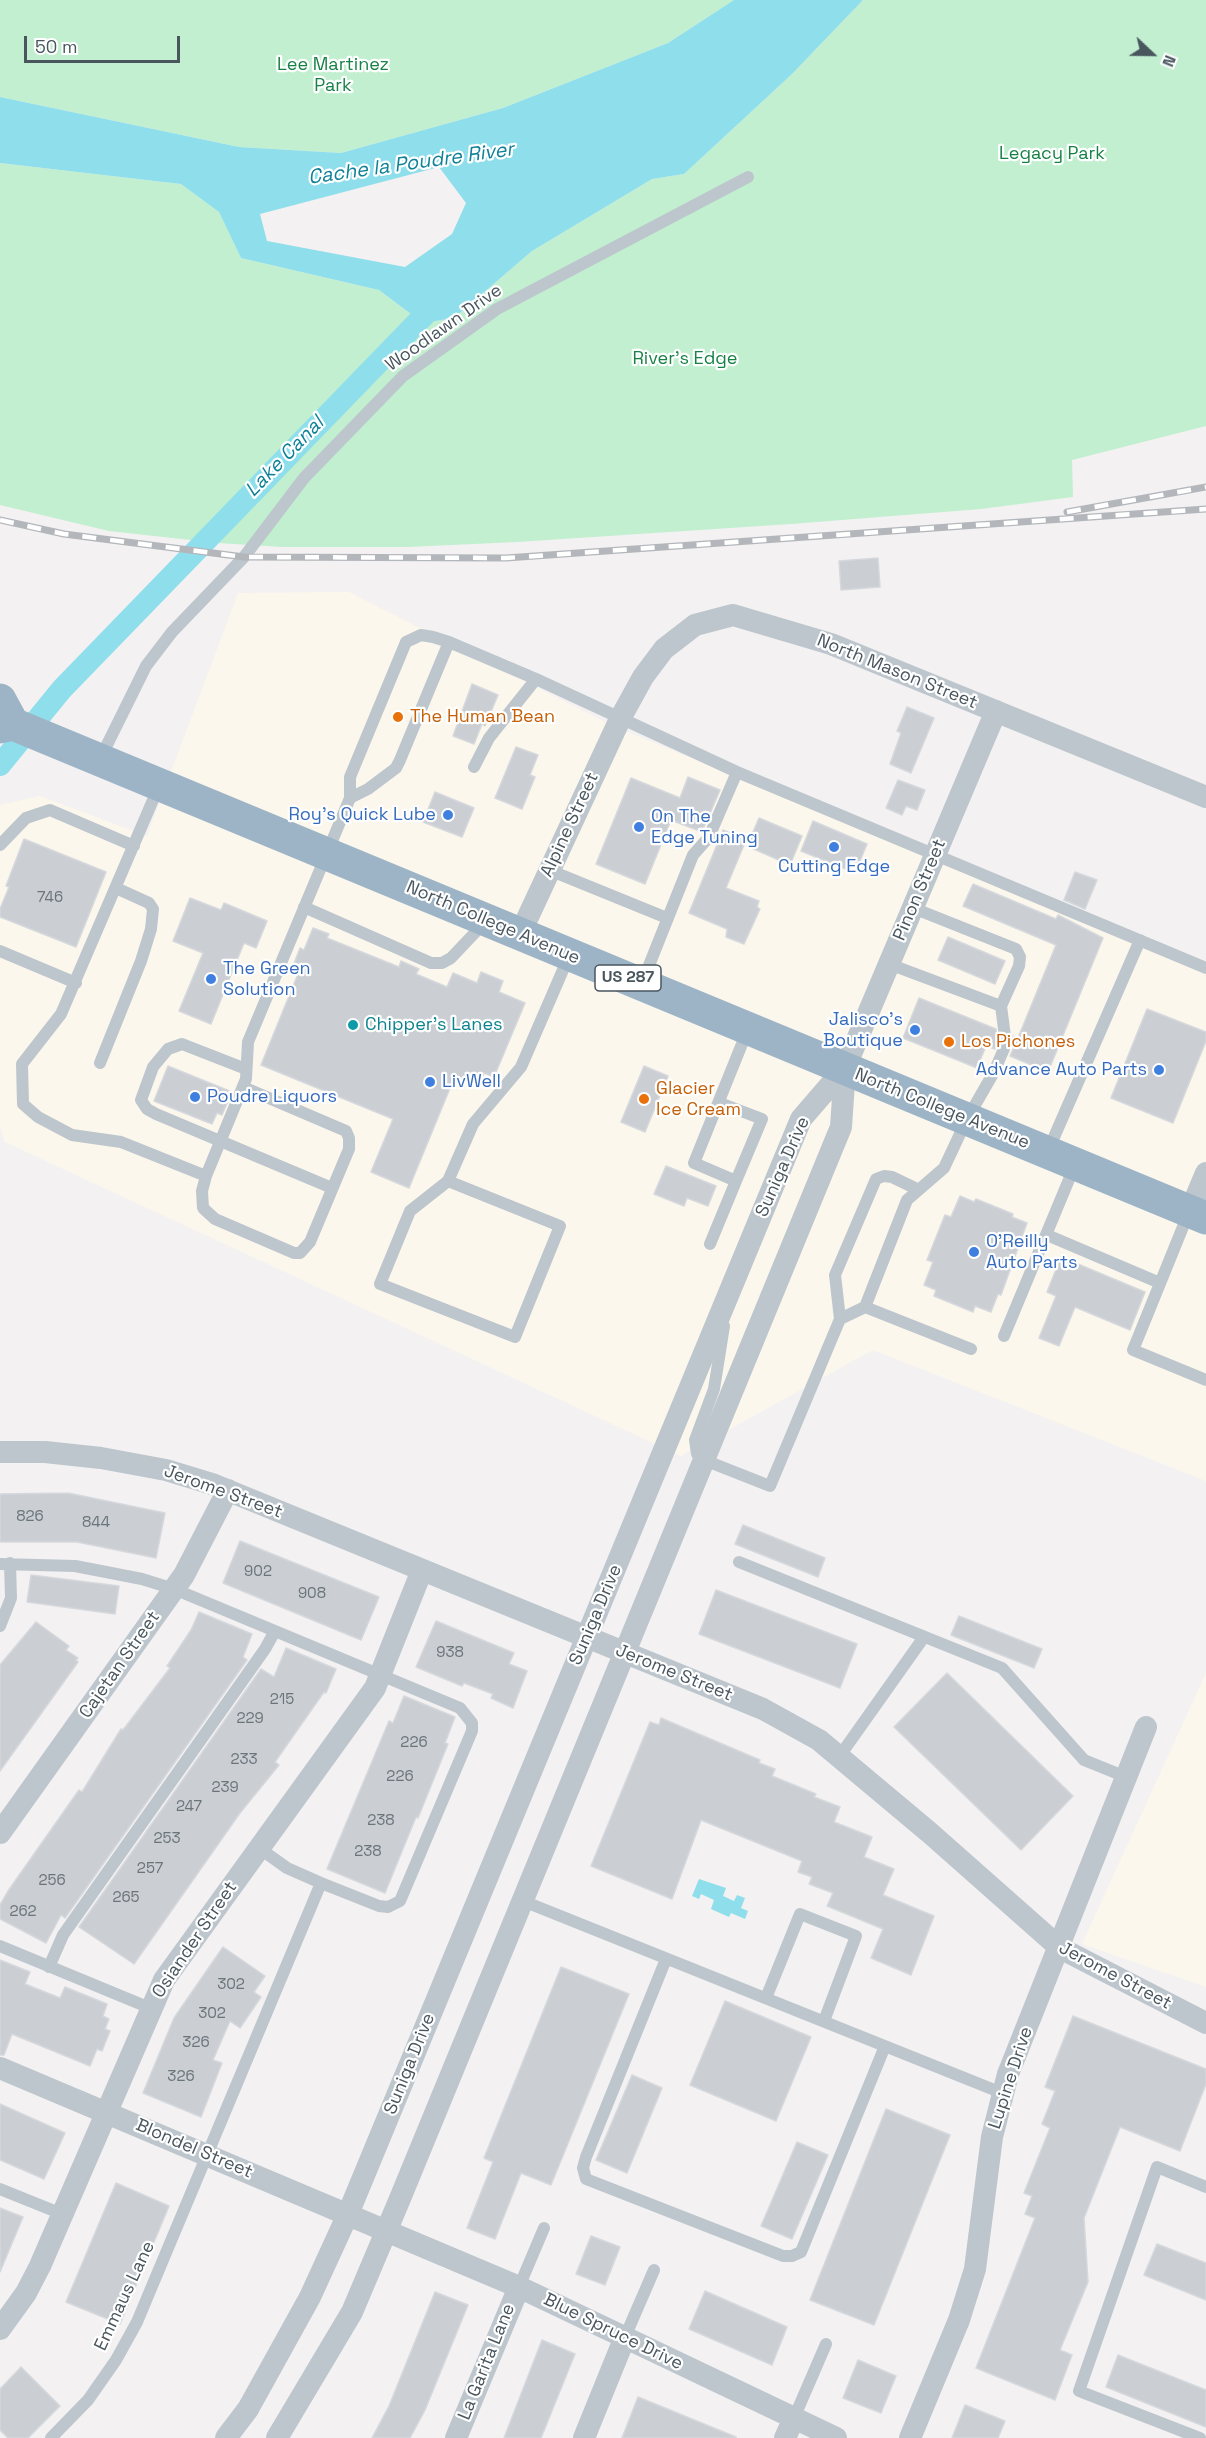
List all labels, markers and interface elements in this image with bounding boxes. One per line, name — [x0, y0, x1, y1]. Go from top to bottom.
scale bar — [27, 24, 183, 62]
north arrow — [1122, 24, 1182, 84]
text: 50 m — [35, 35, 77, 58]
text: N — [1157, 52, 1181, 70]
park label: Lee Martinez Park — [277, 54, 389, 97]
water label: Cache la Poudre River — [307, 138, 515, 190]
park label: Legacy Park — [999, 143, 1105, 165]
street label: Woodlawn Drive — [382, 280, 506, 376]
park label: River's Edge — [632, 348, 738, 370]
water label: Lake Canal — [241, 412, 329, 502]
street label: North Mason Street — [814, 630, 980, 714]
place label: The Human Bean — [410, 706, 555, 728]
marker: The Human Bean — [391, 710, 405, 724]
street label: Alpine Street — [536, 769, 604, 881]
place label: Roy's Quick Lube — [288, 804, 436, 826]
place label: On The Edge Tuning — [651, 806, 758, 848]
marker: Roy's Quick Lube — [441, 808, 455, 822]
marker: On The Edge Tuning — [632, 820, 646, 834]
street label: Pinon Street — [889, 836, 951, 944]
marker: Cutting Edge — [827, 840, 841, 854]
place label: Cutting Edge — [778, 856, 890, 878]
street label: North College Avenue — [403, 877, 583, 969]
house number: 746 — [37, 889, 63, 907]
place label: The Green Solution — [223, 958, 311, 1000]
road number: US 287 — [595, 965, 661, 991]
marker: The Green Solution — [204, 972, 218, 986]
place label: Jalisco's Boutique — [823, 1009, 903, 1052]
place label: Chipper's Lanes — [365, 1014, 503, 1036]
marker: Chipper's Lanes — [346, 1018, 360, 1032]
marker: Jalisco's Boutique — [908, 1023, 922, 1037]
place label: Los Pichones — [961, 1031, 1075, 1053]
marker: Los Pichones — [942, 1035, 956, 1049]
place label: Advance Auto Parts — [976, 1059, 1147, 1081]
marker: Advance Auto Parts — [1152, 1063, 1166, 1077]
street label: North College Avenue — [852, 1064, 1032, 1154]
place label: LivWell — [442, 1071, 501, 1093]
marker: LivWell — [423, 1075, 437, 1089]
place label: Glacier Ice Cream — [656, 1078, 741, 1120]
place label: Poudre Liquors — [207, 1086, 337, 1108]
marker: Poudre Liquors — [188, 1090, 202, 1104]
marker: Glacier Ice Cream — [637, 1092, 651, 1106]
street label: Suniga Drive — [751, 1114, 815, 1220]
place label: O'Reilly Auto Parts — [986, 1231, 1078, 1274]
marker: O'Reilly Auto Parts — [967, 1245, 981, 1259]
street label: Jerome Street — [161, 1461, 285, 1523]
house number: 826 — [16, 1508, 44, 1526]
house number: 844 — [82, 1514, 110, 1532]
street label: Suniga Drive — [565, 1561, 627, 1669]
house number: 902 — [244, 1563, 272, 1581]
house number: 908 — [298, 1585, 326, 1603]
street label: Cajetan Street — [75, 1607, 165, 1723]
street label: Jerome Street — [612, 1640, 736, 1706]
house number: 938 — [436, 1644, 464, 1662]
house number: 215 — [270, 1691, 294, 1709]
house number: 229 — [236, 1710, 264, 1728]
house number: 226 — [400, 1734, 428, 1752]
house number: 233 — [230, 1751, 258, 1769]
house number: 226 — [386, 1768, 414, 1786]
house number: 239 — [211, 1779, 239, 1797]
house number: 247 — [176, 1798, 202, 1816]
house number: 238 — [367, 1812, 395, 1830]
house number: 253 — [153, 1830, 181, 1848]
house number: 238 — [354, 1843, 382, 1861]
house number: 257 — [137, 1860, 163, 1878]
house number: 256 — [38, 1872, 66, 1890]
street label: Osiander Street — [148, 1878, 242, 2002]
house number: 265 — [112, 1889, 140, 1907]
house number: 262 — [9, 1903, 37, 1921]
street label: Jerome Street — [1055, 1937, 1175, 2015]
house number: 302 — [217, 1976, 245, 1994]
house number: 302 — [198, 2005, 226, 2023]
street label: Suniga Drive — [380, 2010, 440, 2118]
street label: Lupine Drive — [984, 2024, 1038, 2132]
house number: 326 — [182, 2034, 210, 2052]
house number: 326 — [167, 2068, 195, 2086]
street label: Blondel Street — [132, 2115, 256, 2183]
street label: Emmaus Lane — [90, 2238, 160, 2354]
street label: Blue Spruce Drive — [540, 2289, 686, 2375]
street label: La Garita Lane — [454, 2301, 520, 2423]

